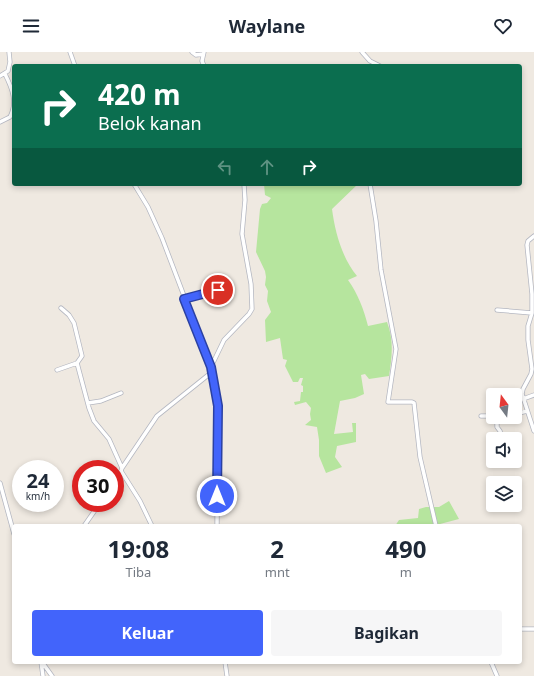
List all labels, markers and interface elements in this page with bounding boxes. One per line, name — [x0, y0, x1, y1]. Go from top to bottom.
text: Waylane — [229, 14, 305, 38]
icon: menu — [20, 15, 42, 37]
icon: heart — [492, 15, 514, 37]
text: 420 m — [98, 75, 181, 113]
icon: right — [32, 80, 84, 132]
text: Belok kanan — [98, 111, 202, 135]
icon: left — [214, 156, 236, 178]
icon: ahead — [256, 156, 278, 178]
icon: right — [298, 156, 320, 178]
pin — [201, 273, 235, 307]
icon: arrive — [207, 279, 229, 301]
north arrow — [486, 388, 522, 424]
map controls — [486, 388, 522, 512]
button: sound — [486, 432, 522, 468]
speed limit sign: 30 — [72, 460, 124, 512]
text: 24 — [27, 467, 49, 494]
position arrow — [196, 475, 238, 517]
button: layers — [486, 476, 522, 512]
text: km/h — [26, 489, 50, 503]
text: 19:08 — [108, 532, 169, 565]
text: 2 — [270, 532, 284, 565]
text: 490 — [385, 532, 426, 565]
text: Tiba — [125, 563, 151, 581]
text: mnt — [265, 563, 290, 581]
text: m — [400, 563, 412, 581]
button: Keluar — [32, 610, 263, 656]
button: Bagikan — [271, 610, 502, 656]

